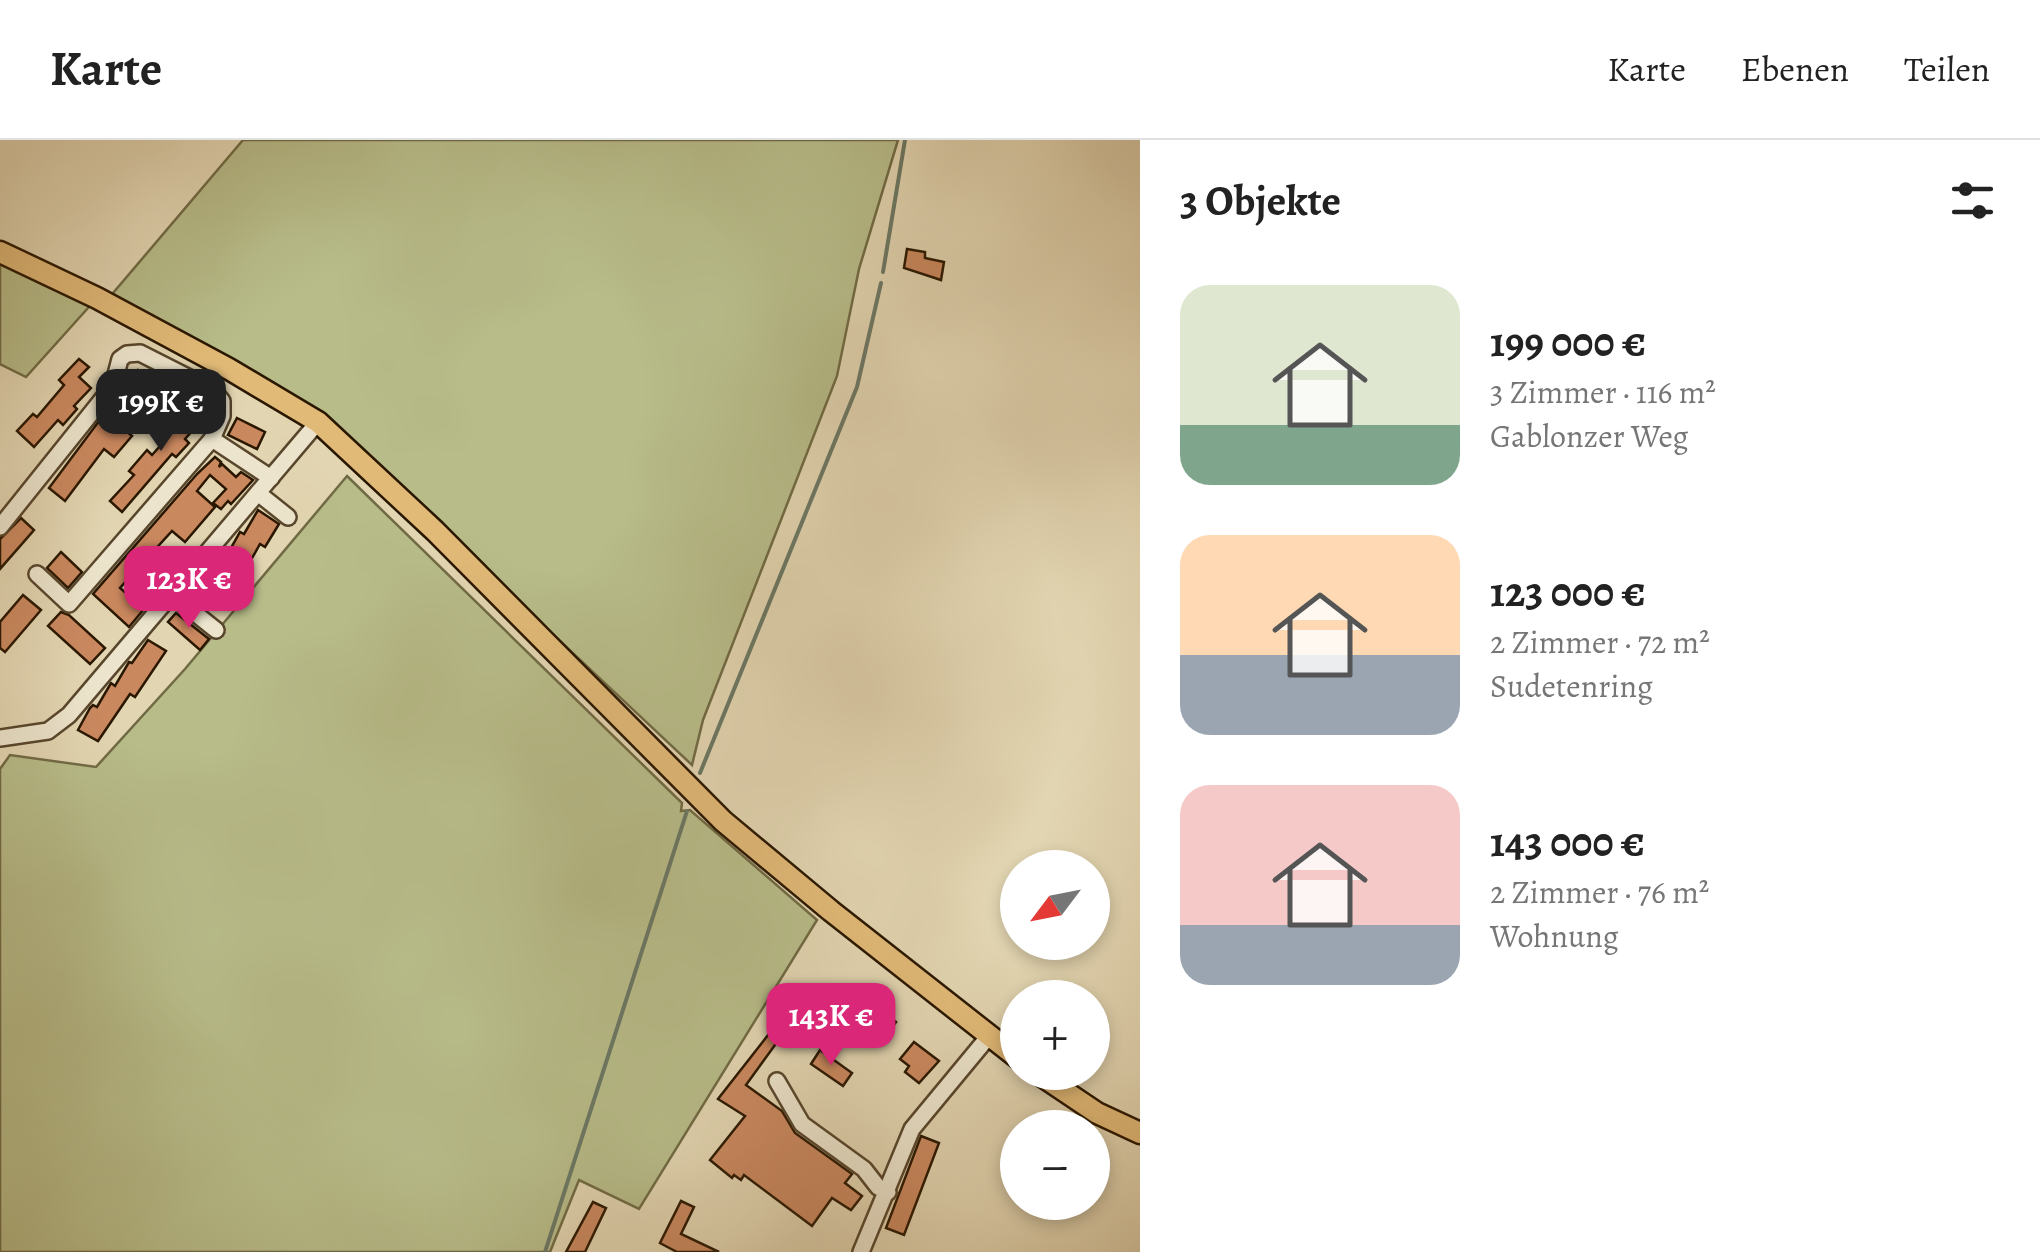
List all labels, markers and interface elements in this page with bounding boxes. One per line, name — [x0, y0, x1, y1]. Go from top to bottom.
text: Karte — [50, 36, 162, 102]
text: Karte — [1607, 45, 1686, 93]
text: Ebenen — [1741, 45, 1849, 93]
text: Teilen — [1904, 45, 1990, 93]
text: 3 Objekte — [1180, 172, 1341, 229]
icon: filters — [1945, 173, 2000, 228]
text: 199 000 € — [1490, 313, 1646, 370]
icon: home — [1260, 325, 1380, 445]
pin: 199K € — [80, 369, 242, 454]
text: 3 Zimmer · 116 m² — [1490, 370, 1716, 414]
text: 199K € — [118, 379, 204, 423]
text: Gablonzer Weg — [1490, 414, 1689, 458]
pin: 123K € — [108, 546, 270, 631]
text: 123K € — [146, 556, 232, 600]
text: 123 000 € — [1490, 563, 1645, 620]
icon: home — [1260, 575, 1380, 695]
text: 2 Zimmer · 72 m² — [1490, 620, 1710, 664]
text: Sudetenring — [1490, 664, 1653, 708]
text: 143 000 € — [1490, 813, 1645, 870]
icon: home — [1260, 825, 1380, 945]
north arrow — [1000, 850, 1110, 960]
map controls — [1000, 850, 1110, 1220]
text: 2 Zimmer · 76 m² — [1490, 870, 1709, 914]
text: Wohnung — [1490, 914, 1619, 958]
button: + — [1000, 980, 1110, 1090]
pin: 143K € — [750, 983, 912, 1068]
text: 143K € — [788, 993, 874, 1037]
button: − — [1000, 1110, 1110, 1220]

